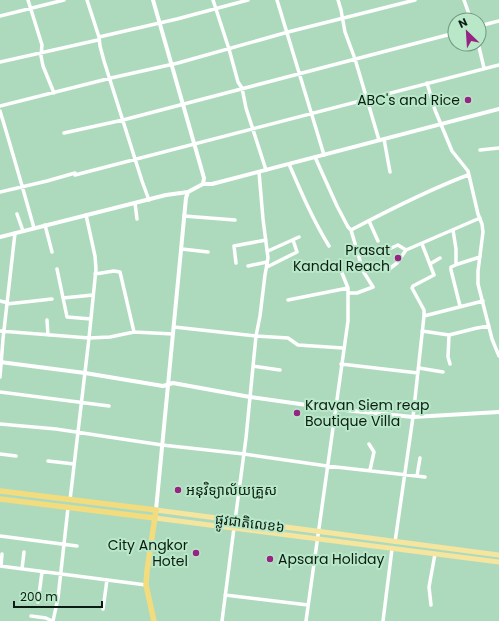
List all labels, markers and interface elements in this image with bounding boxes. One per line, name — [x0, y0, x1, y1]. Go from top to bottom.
north arrow — [447, 12, 487, 52]
text: N — [456, 14, 470, 32]
place label: ABC's and Rice — [357, 90, 460, 110]
marker: ABC's and Rice — [463, 95, 473, 105]
place label: Prasat Kandal Reach — [293, 240, 390, 276]
marker: Prasat Kandal Reach — [393, 253, 403, 263]
place label: Kravan Siem reap Boutique Villa — [305, 395, 429, 431]
marker: Kravan Siem reap Boutique Villa — [292, 408, 302, 418]
place label: អនុវិទ្យាល័យគ្រួស — [186, 480, 277, 500]
marker: អនុវិទ្យាល័យគ្រួស — [173, 485, 183, 495]
street label: ផ្លូវជាតិលេខ៦ — [214, 509, 286, 539]
place label: City Angkor Hotel — [108, 535, 188, 571]
marker: City Angkor Hotel — [191, 548, 201, 558]
place label: Apsara Holiday — [278, 549, 385, 569]
marker: Apsara Holiday — [265, 554, 275, 564]
scale bar — [14, 583, 102, 609]
text: 200 m — [20, 588, 58, 605]

